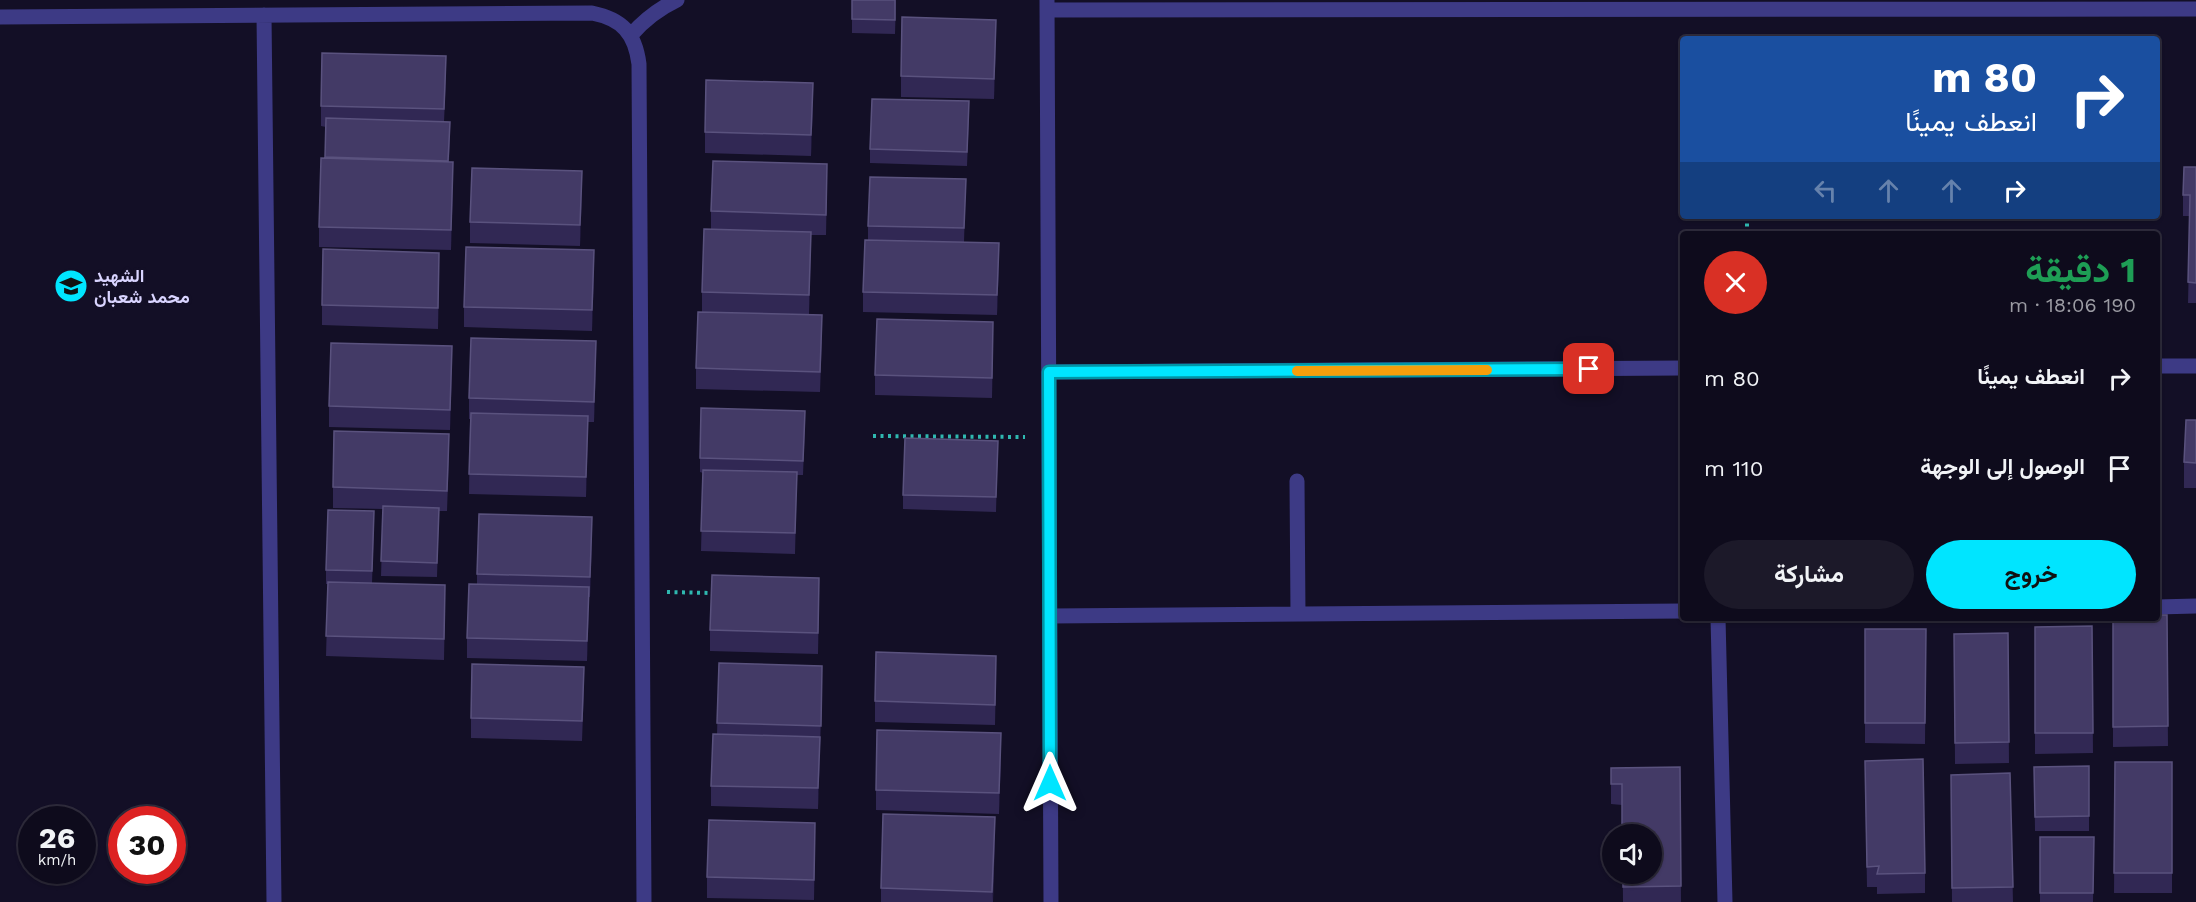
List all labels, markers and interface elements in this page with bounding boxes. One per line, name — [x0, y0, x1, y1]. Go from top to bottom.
text: 80 m — [1932, 53, 2037, 102]
icon: right — [2058, 60, 2136, 138]
text: انعطف يمينًا — [1905, 106, 2037, 138]
icon: left — [1809, 174, 1842, 207]
icon: ahead — [1872, 174, 1905, 207]
icon: ahead — [1935, 174, 1968, 207]
icon: right — [1998, 174, 2031, 207]
text: 1 دقيقة — [2025, 249, 2136, 291]
button: close — [1704, 251, 1767, 314]
place label: الشهيد محمد شعبان — [94, 265, 190, 308]
school or university icon: الشهيد محمد شعبان — [53, 268, 89, 304]
text: 190 m · 18:06 — [2009, 293, 2136, 317]
pin — [1563, 343, 1614, 394]
icon: arrive — [1572, 352, 1605, 385]
icon: right — [2103, 362, 2136, 395]
text: انعطف يمينًا — [1977, 364, 2085, 389]
text: 80 m — [1704, 366, 1760, 391]
icon: arrive — [2103, 452, 2136, 485]
text: الوصول إلى الوجهة — [1920, 454, 2085, 479]
text: 110 m — [1704, 456, 1763, 481]
button: مشاركة — [1704, 540, 1914, 609]
button: خروج — [1926, 540, 2136, 609]
position arrow — [1018, 751, 1082, 815]
speed limit sign: 30 — [108, 806, 186, 884]
text: 26 — [39, 820, 75, 855]
map controls — [1602, 824, 1662, 884]
button: sound — [1602, 824, 1662, 884]
text: km/h — [38, 851, 76, 869]

